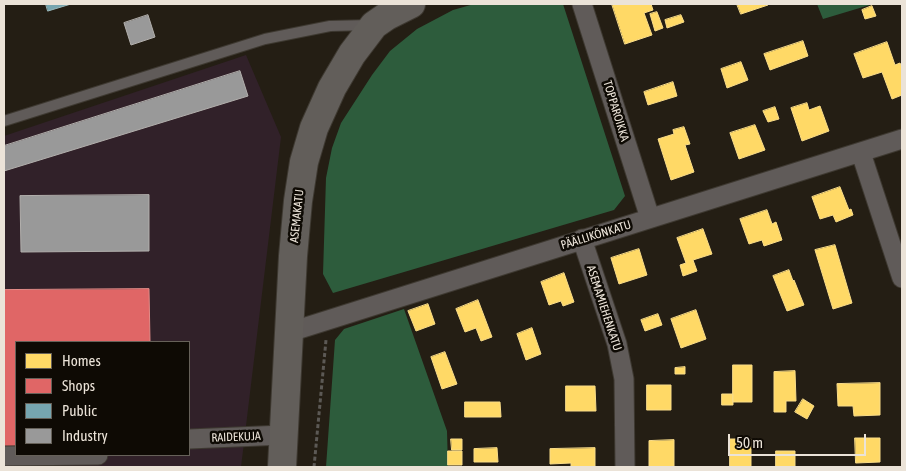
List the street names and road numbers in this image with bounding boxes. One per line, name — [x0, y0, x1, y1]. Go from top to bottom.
street label: TOPPAROIKKA — [600, 79, 632, 143]
street label: ASEMAKATU — [287, 189, 307, 243]
street label: PÄÄLLIKÖNKATU — [559, 217, 633, 253]
street label: ASEMAMIEHENKATU — [583, 263, 625, 353]
street label: RAIDEKUJA — [211, 429, 261, 445]

